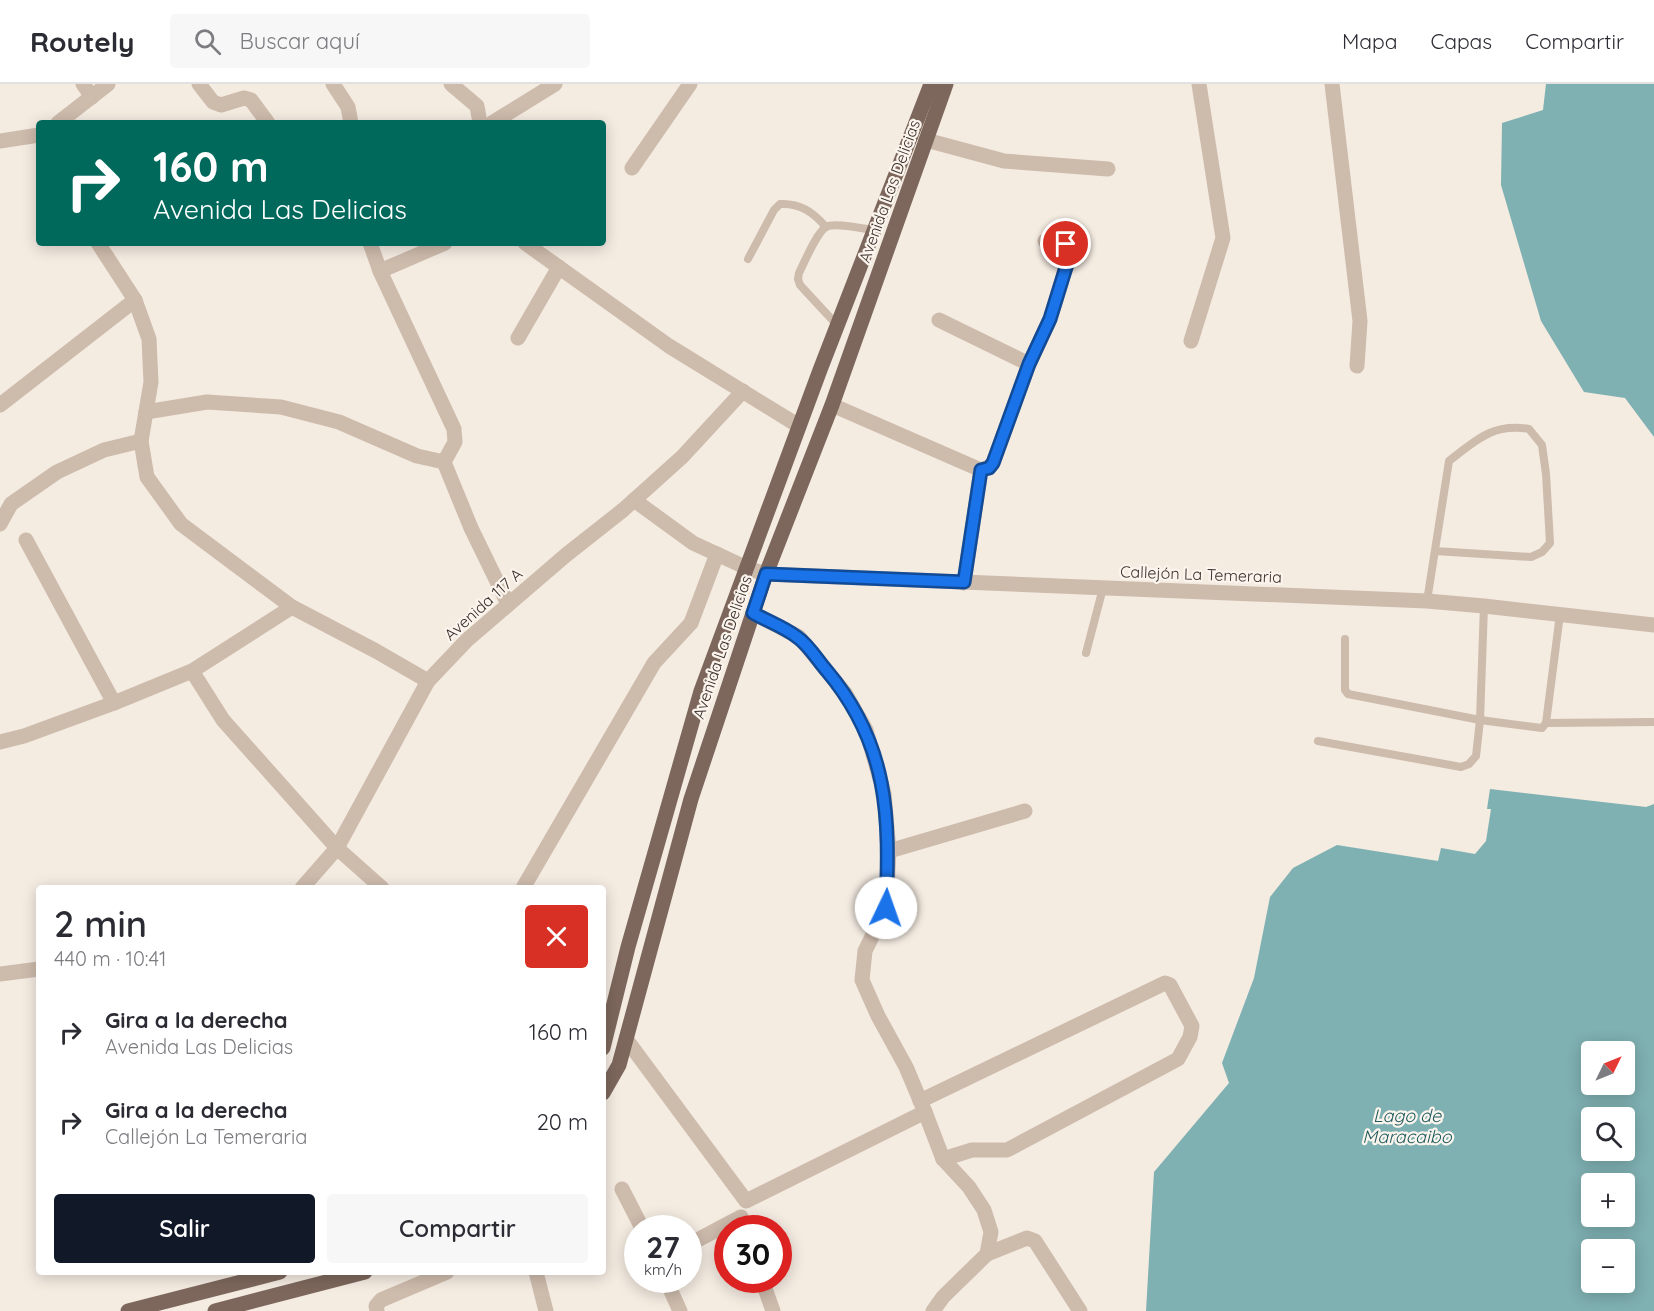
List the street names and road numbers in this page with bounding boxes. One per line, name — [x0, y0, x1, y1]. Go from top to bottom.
street label: Avenida Las Delicias — [854, 117, 924, 265]
street label: Callejón La Temeraria — [1120, 561, 1282, 587]
street label: Avenida 117 A — [440, 564, 526, 644]
street label: Avenida Las Delicias — [688, 573, 756, 721]

